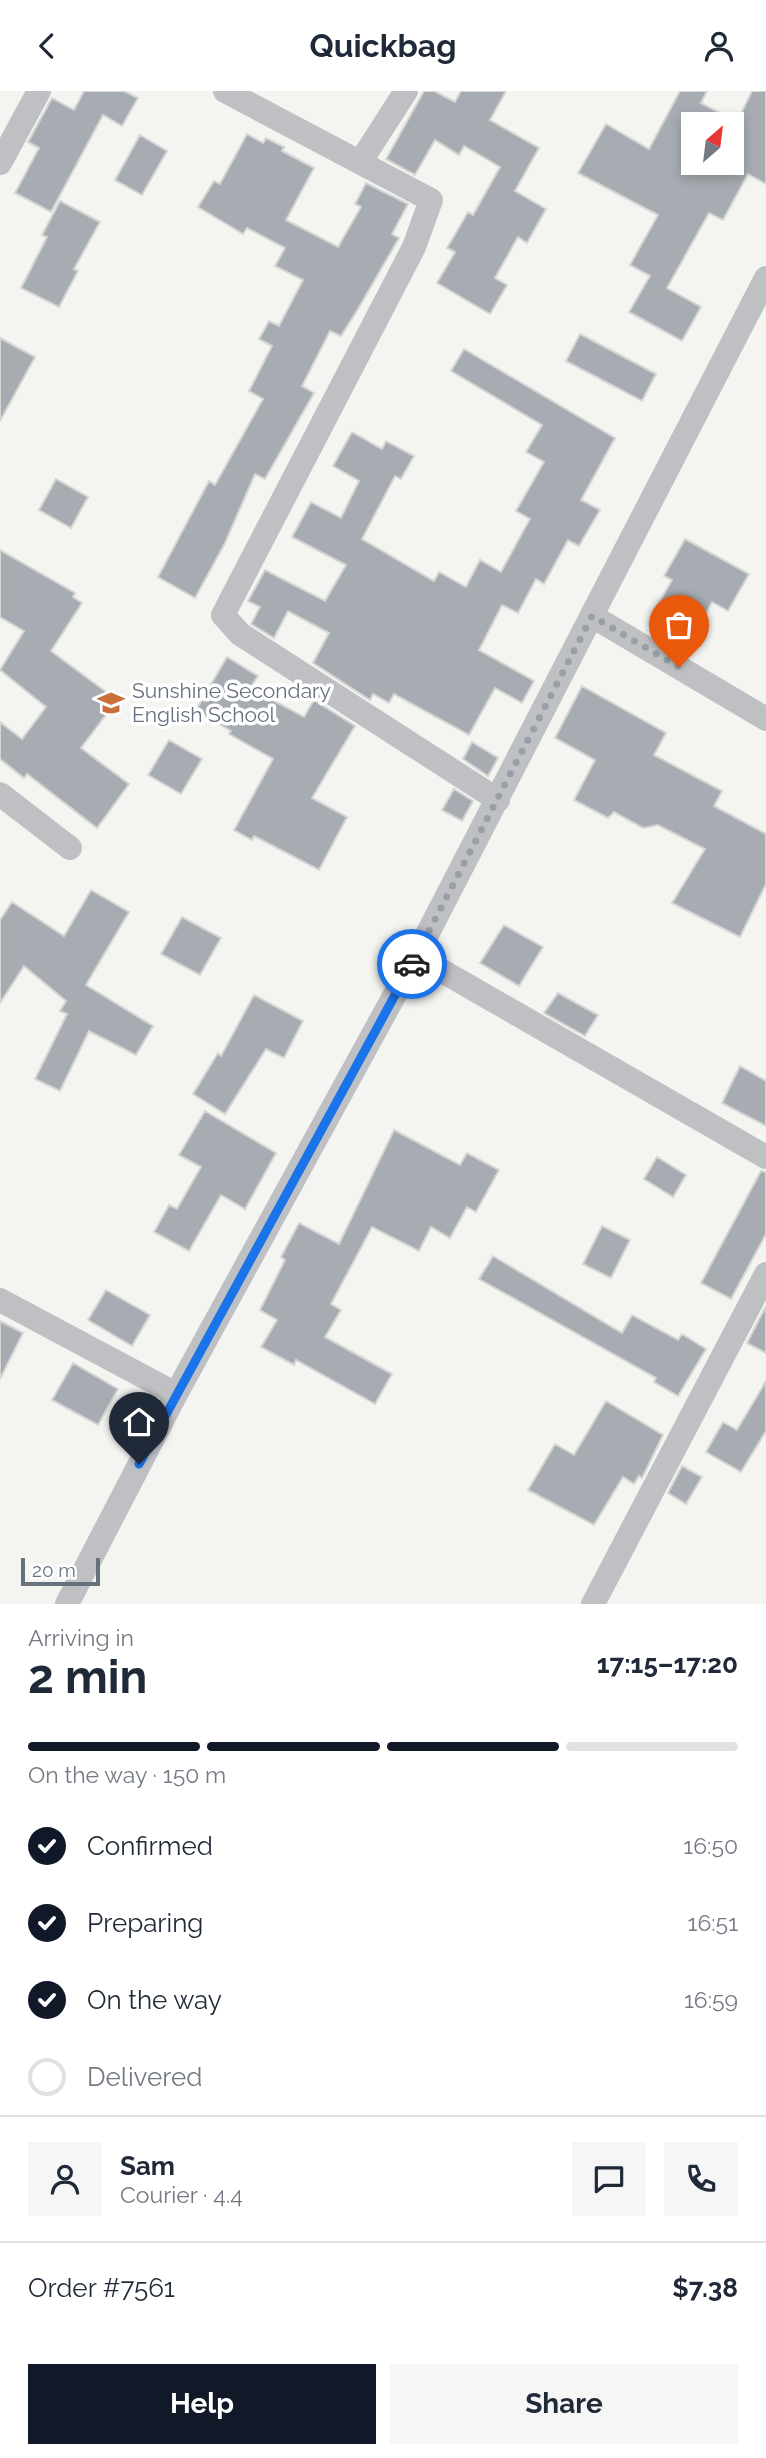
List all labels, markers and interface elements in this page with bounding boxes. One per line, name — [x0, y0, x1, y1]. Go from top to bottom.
icon: back — [28, 27, 66, 65]
text: Quickbag — [310, 27, 456, 64]
icon: person — [700, 27, 738, 65]
north arrow — [681, 112, 744, 175]
map controls — [681, 112, 744, 175]
pin — [649, 595, 709, 667]
icon: bag — [660, 606, 698, 644]
place label: Sunshine Secondary English School — [132, 678, 331, 727]
school or university icon: Sunshine Secondary English School — [96, 688, 126, 718]
courier — [377, 929, 447, 999]
icon: car — [393, 945, 431, 983]
pin — [109, 1392, 169, 1464]
icon: home — [120, 1403, 158, 1441]
scale bar — [21, 1555, 100, 1587]
text: 20 m — [32, 1559, 76, 1581]
text: Arriving in — [28, 1624, 134, 1651]
text: 17:15–17:20 — [597, 1649, 738, 1679]
text: 2 min — [28, 1650, 147, 1704]
text: On the way · 150 m — [28, 1761, 226, 1788]
icon: check — [28, 1827, 66, 1865]
text: Confirmed — [87, 1831, 213, 1861]
text: 16:50 — [683, 1832, 738, 1859]
icon: check — [28, 1904, 66, 1942]
text: Preparing — [87, 1908, 203, 1938]
text: 16:51 — [688, 1909, 738, 1936]
icon: check — [28, 1981, 66, 2019]
text: On the way — [87, 1985, 222, 2015]
text: 16:59 — [684, 1986, 738, 2013]
text: Delivered — [87, 2062, 202, 2092]
button: person — [28, 2142, 102, 2216]
button: chat — [572, 2142, 646, 2216]
button: phone — [664, 2142, 738, 2216]
text: Sam — [120, 2151, 175, 2181]
text: Courier · 4.4 — [120, 2181, 243, 2208]
text: Order #7561 — [28, 2273, 175, 2303]
text: $7.38 — [672, 2273, 738, 2303]
button: Help — [28, 2364, 376, 2444]
button: Share — [390, 2364, 738, 2444]

